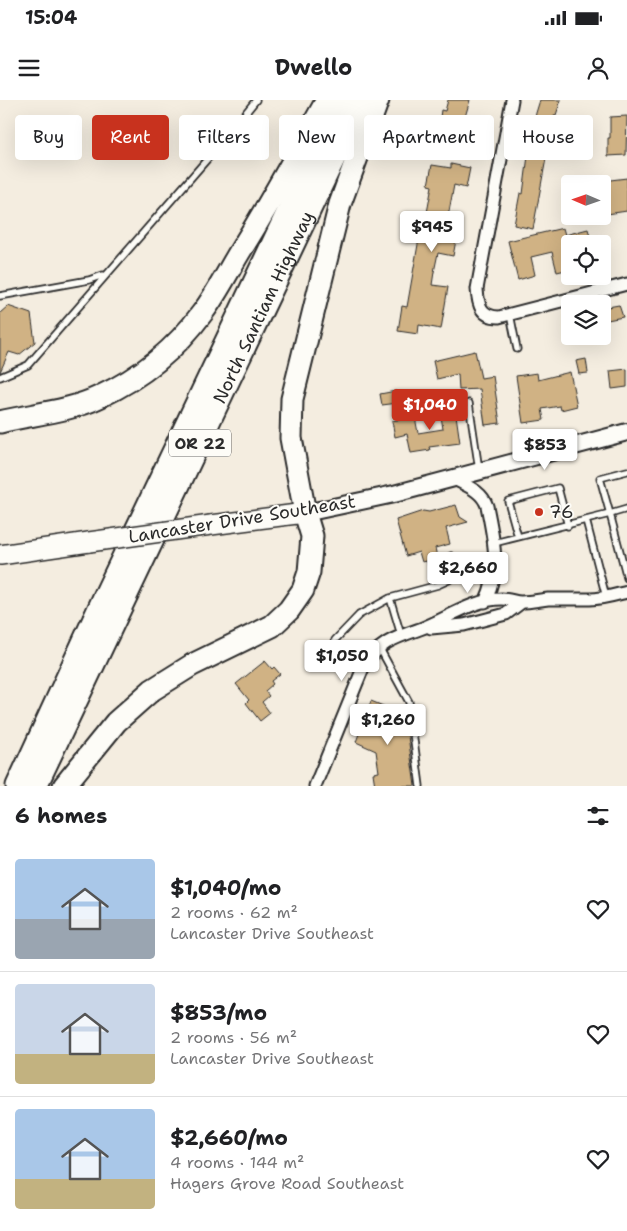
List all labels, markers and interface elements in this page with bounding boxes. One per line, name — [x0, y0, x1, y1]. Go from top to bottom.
text: 15:04 — [25, 5, 77, 30]
text: Dwello — [275, 53, 352, 82]
icon: menu — [15, 54, 43, 82]
icon: person — [584, 54, 612, 82]
chip: Buy — [15, 115, 82, 160]
chip: Rent — [92, 115, 169, 160]
chip: Filters — [179, 115, 269, 160]
chip: New — [279, 115, 354, 160]
chip: Apartment — [364, 115, 494, 160]
chip: House — [504, 115, 593, 160]
north arrow — [561, 175, 611, 225]
map controls — [561, 175, 611, 345]
street label: North Santiam Highway — [207, 207, 319, 408]
pin: $945 — [402, 210, 462, 253]
text: $945 — [411, 216, 453, 237]
button: locate — [561, 235, 611, 285]
button: layers — [561, 295, 611, 345]
pin: $1,040 — [389, 388, 471, 431]
text: $1,040 — [403, 394, 457, 415]
pin: $853 — [515, 428, 575, 471]
road number: OR 22 — [169, 429, 231, 456]
text: $853 — [523, 434, 567, 455]
street label: Lancaster Drive Southeast — [127, 489, 357, 549]
place label: 76 — [549, 500, 573, 524]
marker: 76 — [533, 506, 545, 518]
pin: $2,660 — [427, 552, 509, 594]
text: $2,660 — [438, 557, 498, 578]
pin: $1,050 — [301, 640, 383, 682]
text: $1,050 — [315, 645, 369, 666]
pin: $1,260 — [347, 704, 429, 746]
text: $1,260 — [361, 709, 415, 730]
text: 6 homes — [15, 802, 107, 830]
icon: filters — [584, 802, 612, 830]
text: $1,040/mo — [170, 874, 281, 902]
icon: home — [55, 879, 115, 939]
icon: heart — [584, 895, 612, 923]
text: 2 rooms · 62 m² — [170, 902, 298, 923]
text: Lancaster Drive Southeast — [170, 923, 374, 944]
text: $853/mo — [170, 999, 267, 1027]
icon: home — [55, 1004, 115, 1064]
icon: heart — [584, 1020, 612, 1048]
text: 2 rooms · 56 m² — [170, 1027, 297, 1048]
text: Lancaster Drive Southeast — [170, 1048, 374, 1069]
text: $2,660/mo — [170, 1124, 288, 1152]
icon: home — [55, 1129, 115, 1189]
icon: heart — [584, 1145, 612, 1173]
text: 4 rooms · 144 m² — [170, 1152, 304, 1173]
text: Hagers Grove Road Southeast — [170, 1173, 404, 1194]

